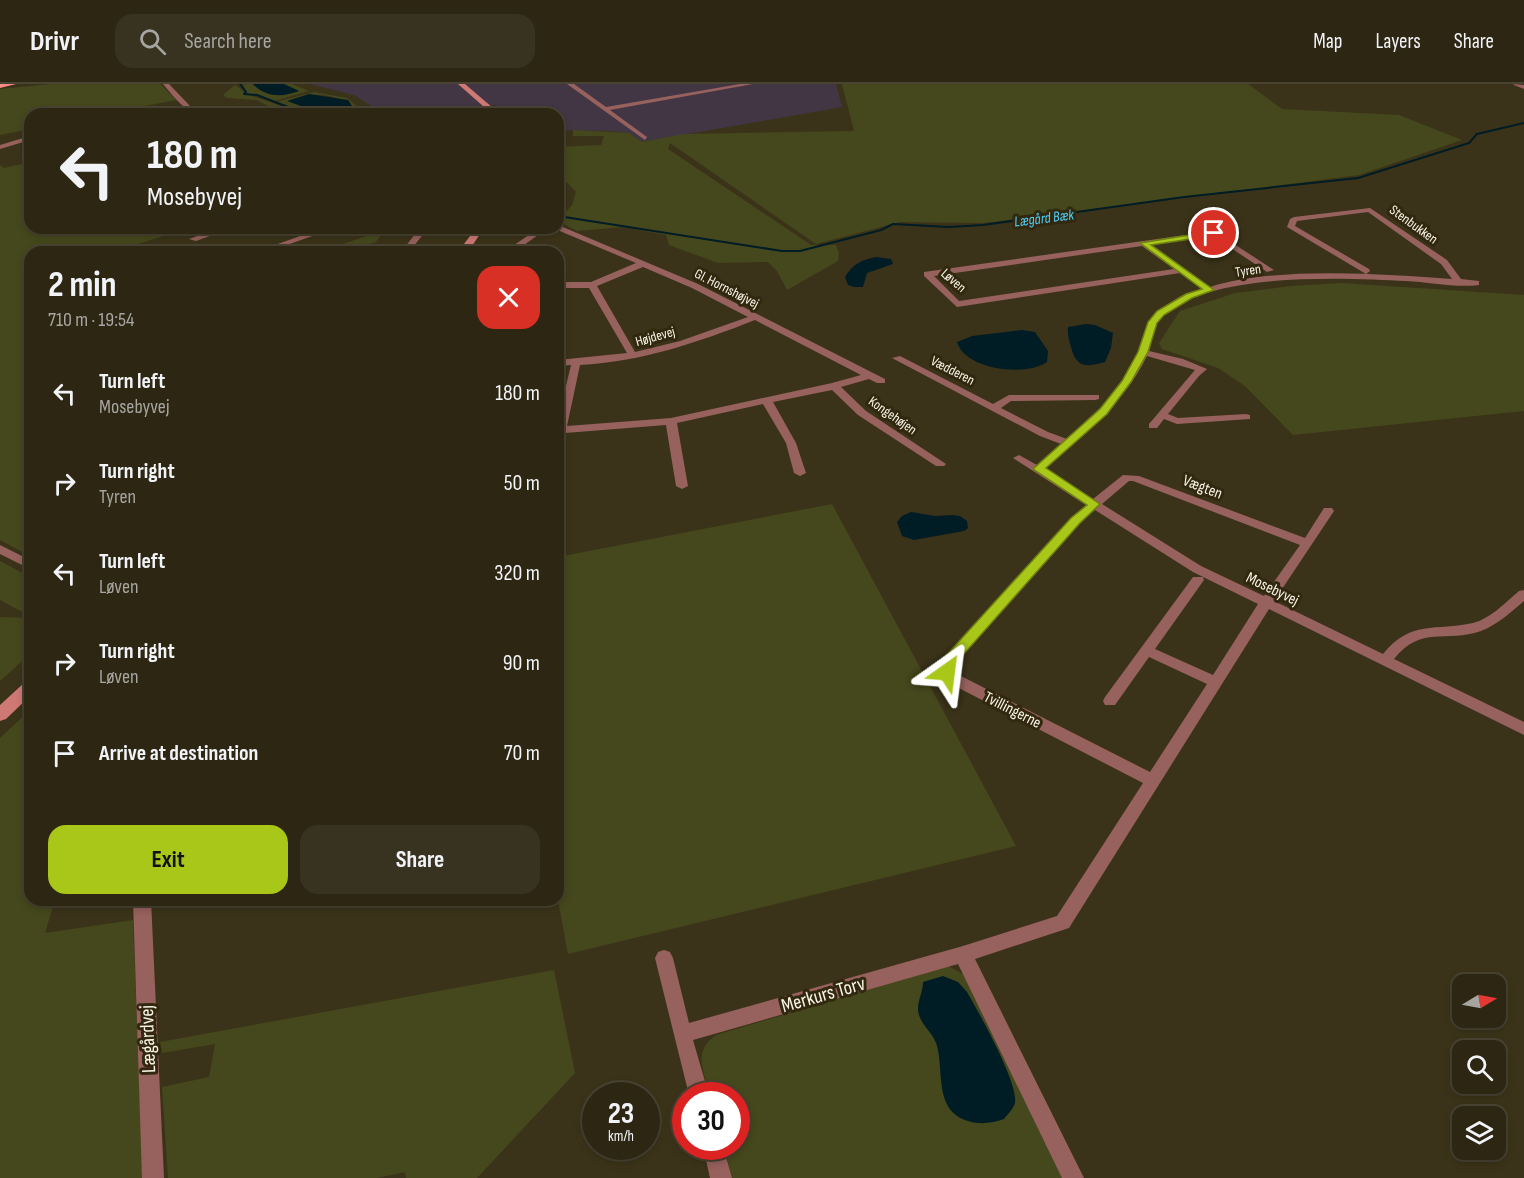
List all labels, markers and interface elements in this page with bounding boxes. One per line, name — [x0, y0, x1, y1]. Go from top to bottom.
search box — [115, 14, 535, 68]
text: Drivr — [30, 25, 79, 58]
icon: search — [136, 25, 169, 58]
text: Search here — [184, 28, 272, 55]
text: Map — [1313, 29, 1342, 54]
text: Layers — [1375, 29, 1421, 54]
text: Share — [1454, 29, 1494, 54]
text: 180 m — [147, 130, 238, 181]
icon: left — [48, 132, 126, 210]
text: Mosebyvej — [147, 181, 242, 213]
street label: Stenbukken — [1386, 201, 1441, 248]
water label: Lægård Bæk — [1013, 205, 1075, 232]
pin — [1188, 207, 1239, 258]
icon: arrive — [1197, 216, 1230, 249]
street label: Tyren — [1234, 260, 1262, 281]
text: 2 min — [48, 264, 117, 307]
street label: Gl. Hornshøjvej — [692, 265, 762, 312]
street label: Løven — [938, 265, 970, 296]
button: close — [477, 266, 540, 329]
text: 710 m · 19:54 — [48, 308, 134, 332]
street label: Højdevej — [633, 323, 677, 350]
street label: Vædderen — [928, 352, 978, 389]
text: Turn left — [99, 368, 165, 395]
icon: left — [48, 377, 81, 410]
text: 180 m — [495, 380, 540, 407]
street label: Kongehøjen — [865, 393, 920, 438]
text: Mosebyvej — [99, 395, 169, 419]
text: Turn right — [99, 458, 175, 485]
icon: right — [48, 467, 81, 500]
text: 50 m — [504, 470, 540, 497]
street label: Vægten — [1180, 471, 1225, 504]
text: Tyren — [99, 485, 136, 509]
text: Turn left — [99, 548, 165, 575]
icon: left — [48, 557, 81, 590]
text: 320 m — [494, 560, 540, 587]
street label: Mosebyvej — [1243, 568, 1302, 610]
text: Løven — [99, 575, 139, 599]
text: Turn right — [99, 638, 175, 665]
position arrow — [915, 640, 979, 704]
icon: right — [48, 647, 81, 680]
text: 90 m — [503, 650, 540, 677]
text: Løven — [99, 665, 139, 689]
street label: Tvillingerne — [980, 688, 1044, 733]
icon: arrive — [48, 737, 81, 770]
text: Arrive at destination — [99, 740, 258, 767]
text: 70 m — [504, 740, 540, 767]
button: Exit — [48, 825, 288, 894]
button: Share — [300, 825, 540, 894]
street label: Merkurs Torv — [779, 971, 868, 1018]
north arrow — [1452, 974, 1506, 1028]
map controls — [1452, 974, 1506, 1160]
street label: Lægårdvej — [135, 1005, 161, 1073]
button: search — [1452, 1040, 1506, 1094]
speed limit sign: 30 — [672, 1082, 750, 1160]
text: 23 — [608, 1096, 634, 1132]
button: layers — [1452, 1106, 1506, 1160]
text: km/h — [608, 1127, 634, 1146]

